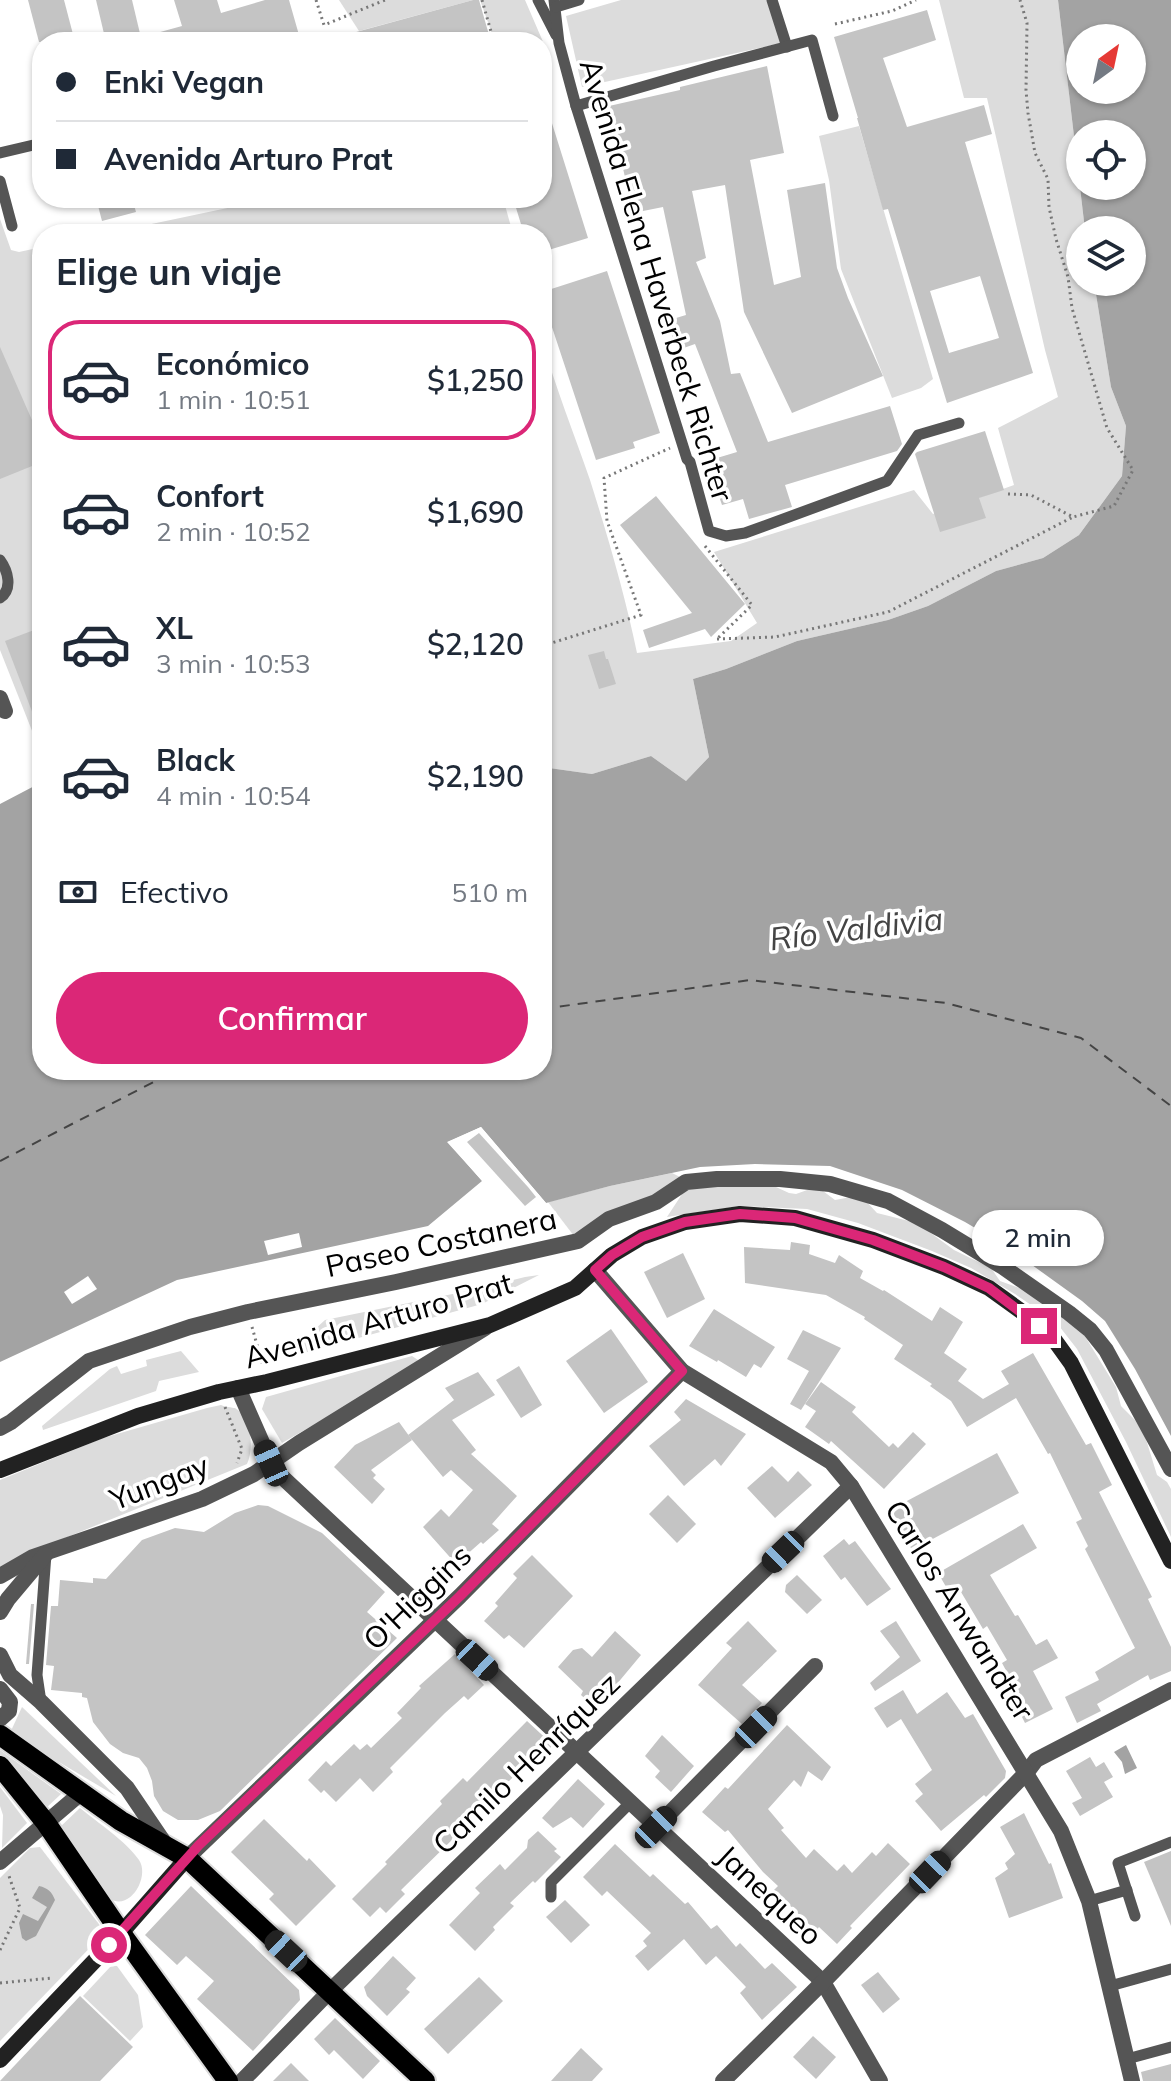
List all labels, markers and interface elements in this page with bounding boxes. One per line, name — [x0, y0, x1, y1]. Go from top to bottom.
north arrow — [1066, 24, 1146, 104]
map controls — [1066, 24, 1146, 296]
street label: Avenida Elena Haverbeck Richter — [572, 54, 743, 506]
text: Enki Vegan — [104, 63, 264, 101]
button: locate — [1066, 120, 1146, 200]
text: Avenida Arturo Prat — [104, 140, 393, 178]
button: layers — [1066, 216, 1146, 296]
text: Elige un viaje — [56, 249, 282, 294]
icon: car — [60, 344, 132, 416]
text: Económico — [156, 345, 310, 383]
text: $1,250 — [427, 361, 524, 399]
text: 1 min · 10:51 — [156, 383, 311, 416]
icon: car — [60, 476, 132, 548]
text: Confort — [156, 477, 264, 515]
text: $1,690 — [427, 493, 524, 531]
text: 2 min · 10:52 — [156, 515, 311, 548]
icon: car — [60, 608, 132, 680]
text: XL — [156, 609, 193, 647]
text: $2,120 — [427, 625, 524, 663]
text: 3 min · 10:53 — [156, 647, 311, 680]
icon: car — [60, 740, 132, 812]
text: Black — [156, 741, 235, 779]
text: $2,190 — [427, 757, 524, 795]
text: 4 min · 10:54 — [156, 779, 311, 812]
icon: cash — [56, 870, 100, 914]
text: Efectivo — [120, 873, 229, 911]
text: 510 m — [452, 876, 528, 909]
water label: Río Valdivia — [767, 898, 945, 958]
button: Confirmar — [56, 972, 528, 1064]
street label: Paseo Costanera — [322, 1199, 560, 1285]
callout: 2 min — [973, 1210, 1105, 1266]
text: 2 min — [1004, 1221, 1072, 1254]
street label: Avenida Arturo Prat — [239, 1263, 517, 1377]
route end — [1021, 1308, 1057, 1344]
car — [250, 1436, 292, 1490]
street label: Yungay — [103, 1446, 214, 1519]
street label: Carlos Anwandter — [877, 1493, 1043, 1727]
car — [757, 1527, 809, 1577]
street label: O'Higgins — [355, 1536, 479, 1658]
car — [451, 1635, 503, 1685]
street label: Camilo Henríquez — [424, 1664, 628, 1862]
car — [731, 1702, 781, 1752]
car — [631, 1802, 681, 1852]
street label: Janequeo — [709, 1837, 831, 1953]
car — [905, 1846, 955, 1898]
car — [260, 1926, 312, 1976]
route start — [91, 1927, 127, 1963]

